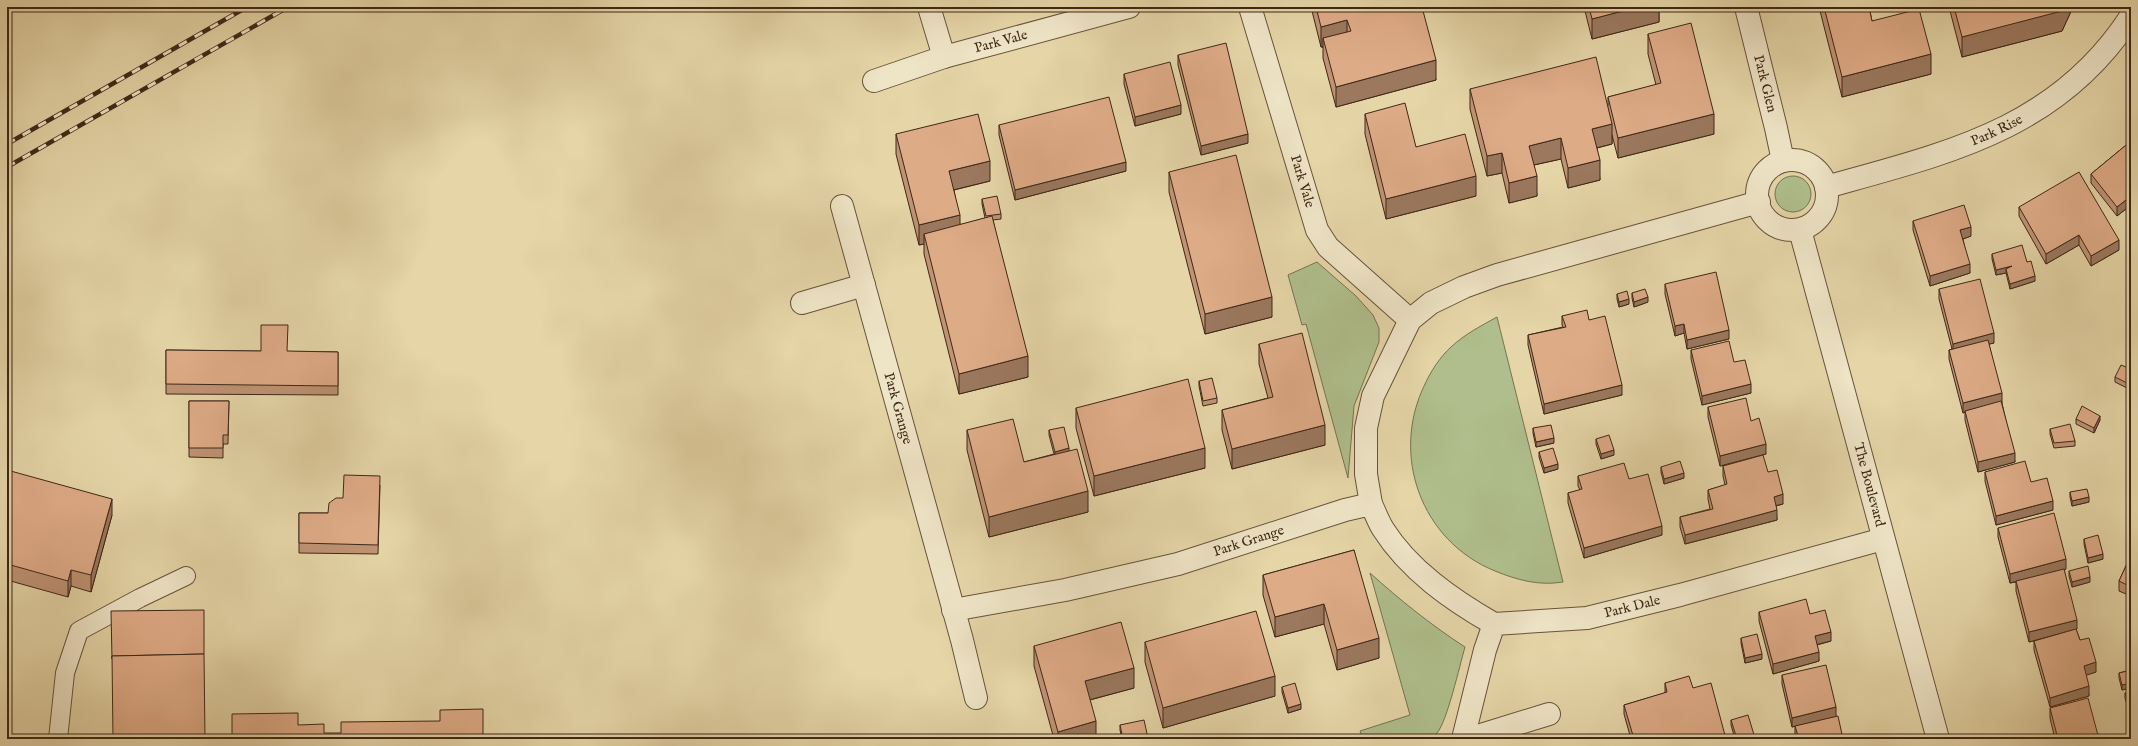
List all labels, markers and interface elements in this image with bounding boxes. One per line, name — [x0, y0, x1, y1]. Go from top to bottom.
street label: Park Vale — [972, 26, 1030, 57]
street label: Park Glen — [1749, 53, 1781, 115]
street label: Park Rise — [1968, 110, 2026, 150]
street label: Park Vale — [1286, 153, 1319, 210]
street label: Park Grange — [879, 371, 917, 447]
street label: The Boulevard — [1849, 441, 1889, 529]
street label: Park Grange — [1211, 521, 1287, 561]
street label: Park Dale — [1602, 591, 1663, 622]

